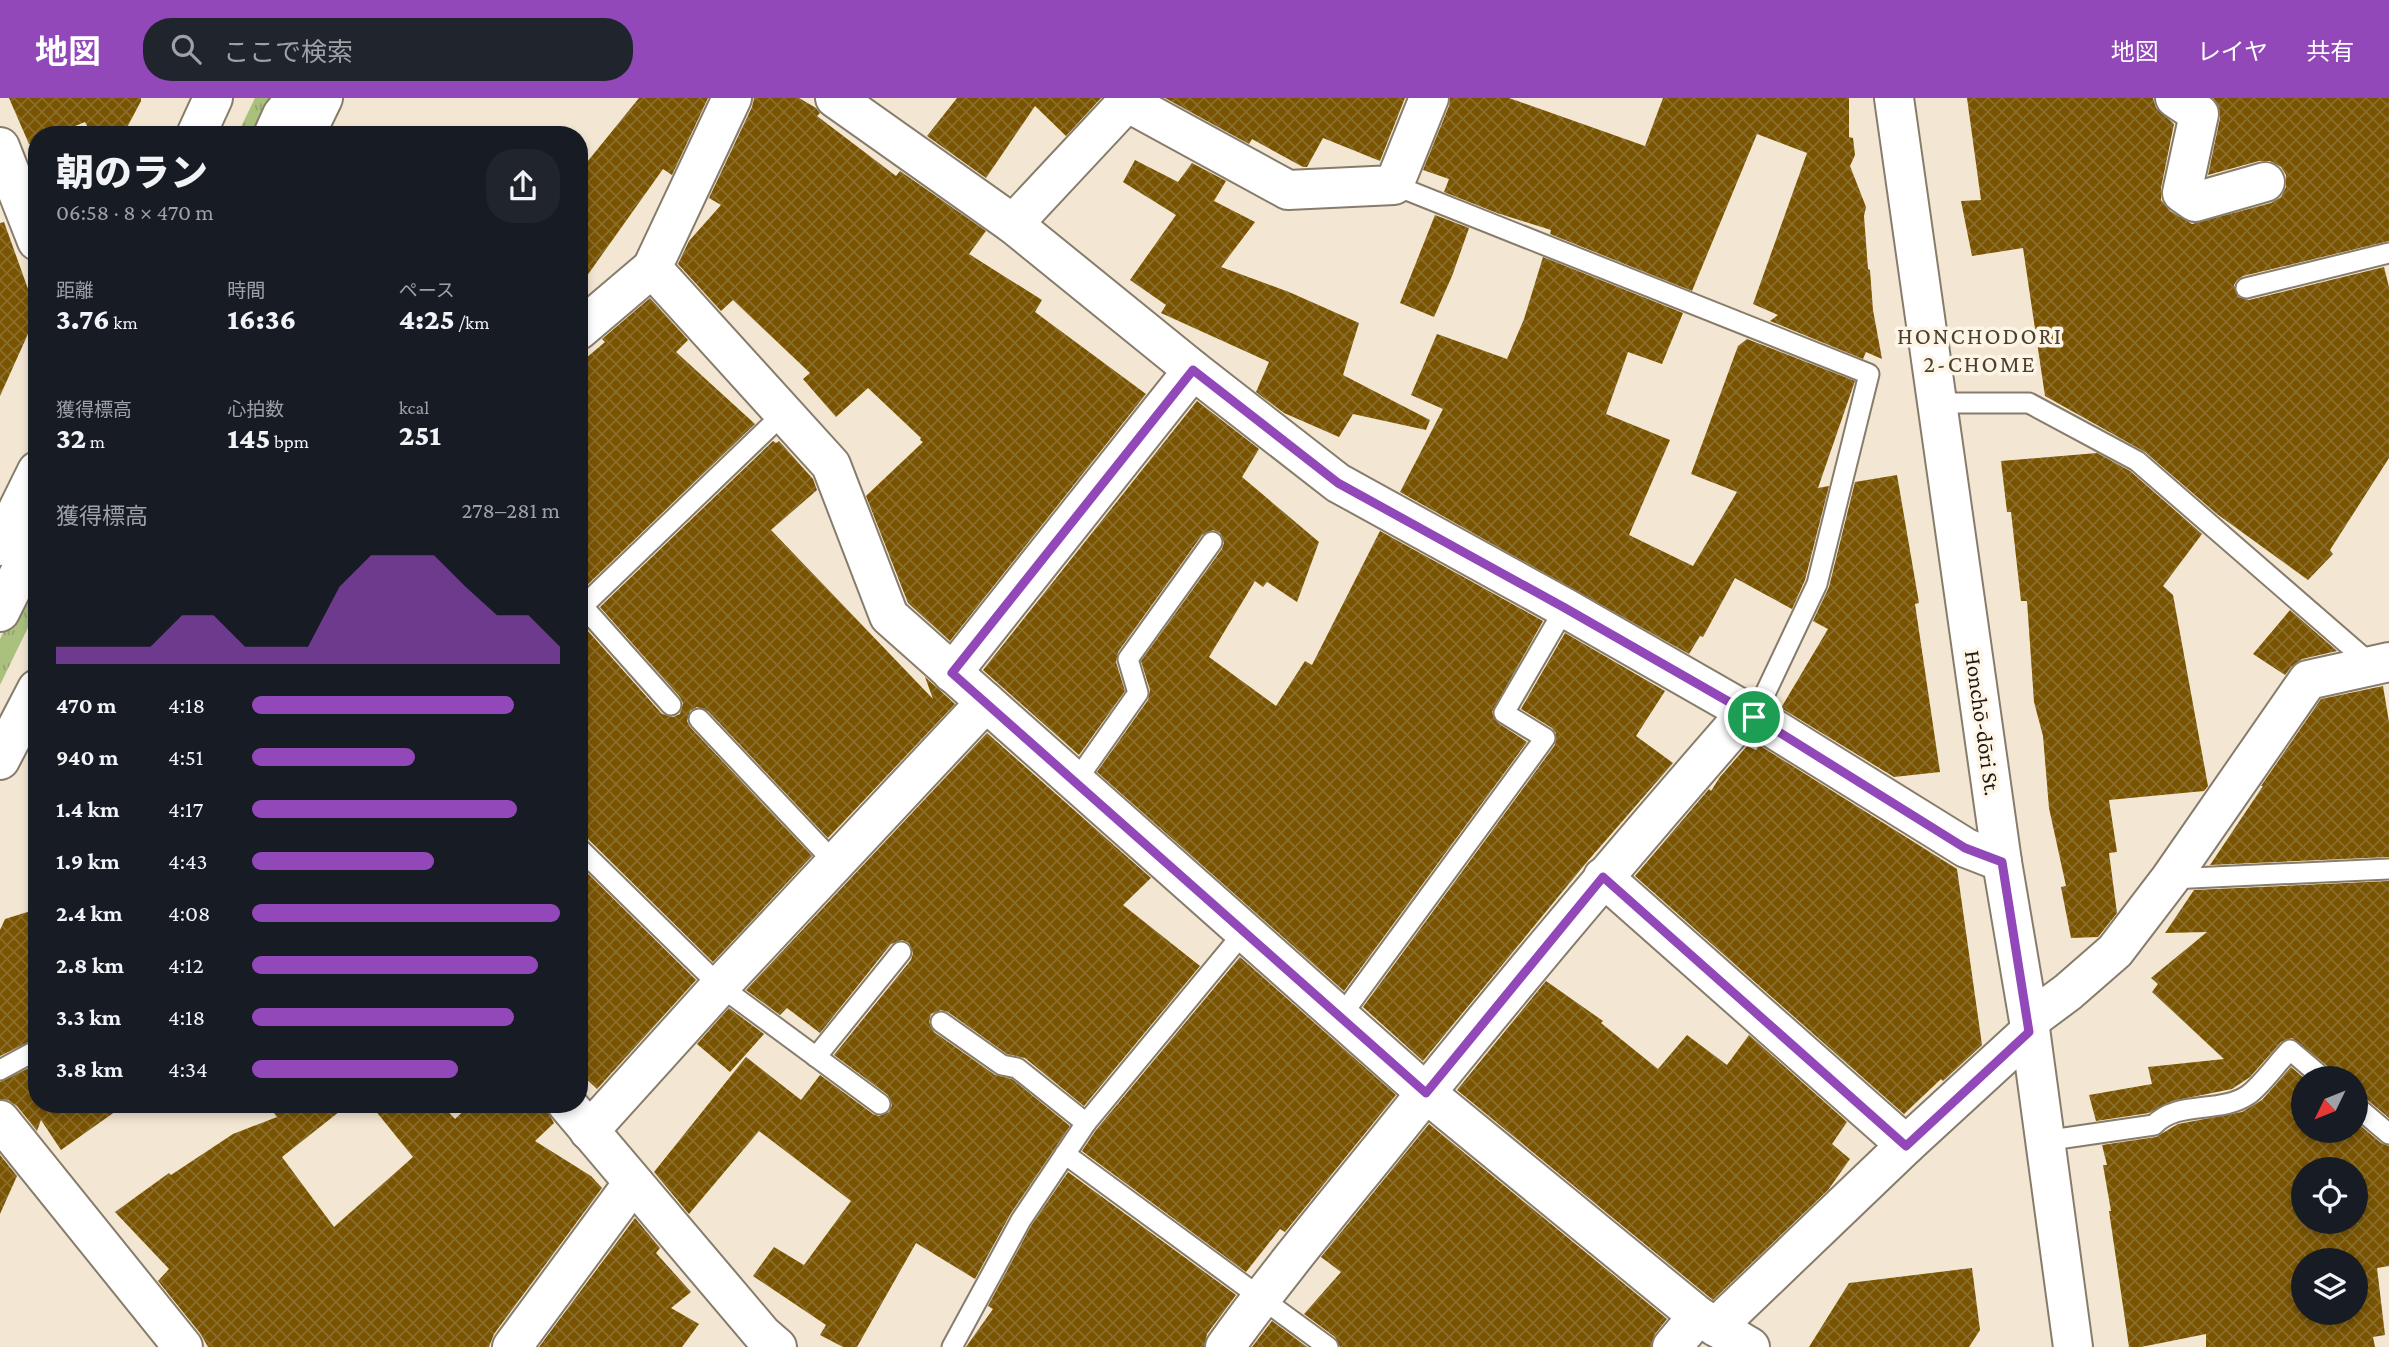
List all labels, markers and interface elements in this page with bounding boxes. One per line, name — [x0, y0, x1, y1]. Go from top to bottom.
search box — [143, 18, 633, 81]
icon: search — [167, 30, 205, 68]
text: 地図 — [35, 33, 101, 70]
text: ここで検索 — [223, 38, 353, 67]
text: 地図 — [2111, 38, 2159, 65]
text: レイヤ — [2197, 38, 2268, 65]
text: 共有 — [2306, 38, 2354, 65]
button: share — [486, 149, 560, 223]
text: 朝のラン — [56, 152, 208, 194]
text: 06:58 · 8 × 470 m — [56, 199, 214, 225]
text: 距離 — [56, 280, 94, 301]
text: 時間 — [227, 280, 265, 301]
text: ペース — [399, 280, 455, 301]
text: 3.76 — [56, 302, 110, 335]
text: 16:36 — [227, 302, 296, 335]
text: 4:25 — [399, 302, 455, 335]
text: km — [110, 312, 138, 333]
text: /km — [455, 312, 489, 333]
district label: HONCHODORI 2-CHOME — [1897, 322, 2063, 377]
text: kcal — [399, 397, 429, 418]
text: 獲得標高 — [56, 399, 132, 420]
text: 心拍数 — [227, 399, 284, 420]
text: 251 — [399, 418, 441, 451]
text: 32 — [56, 421, 86, 454]
text: 145 — [227, 421, 270, 454]
text: m — [86, 431, 105, 452]
text: bpm — [270, 431, 309, 452]
text: 278–281 m — [462, 497, 560, 523]
text: 獲得標高 — [56, 503, 148, 529]
street label: Honchō-dōri St. — [1960, 649, 2006, 797]
pin — [1724, 687, 1784, 747]
text: 470 m — [56, 692, 117, 718]
text: 4:18 — [168, 692, 205, 718]
icon: arrive — [1735, 698, 1773, 736]
text: 940 m — [56, 744, 118, 770]
text: 4:51 — [168, 744, 203, 770]
text: 1.4 km — [56, 796, 119, 822]
text: 4:17 — [168, 796, 203, 822]
text: 1.9 km — [56, 848, 120, 874]
text: 4:43 — [168, 848, 207, 874]
text: 2.4 km — [56, 900, 123, 926]
text: 4:08 — [168, 900, 210, 926]
text: 2.8 km — [56, 952, 124, 978]
text: 4:12 — [168, 952, 204, 978]
text: 3.3 km — [56, 1004, 121, 1030]
text: 4:18 — [168, 1004, 205, 1030]
text: 3.8 km — [56, 1056, 123, 1082]
text: 4:34 — [168, 1056, 208, 1082]
north arrow — [2291, 1066, 2368, 1143]
map controls — [2291, 1066, 2368, 1325]
button: locate — [2291, 1157, 2368, 1234]
button: layers — [2291, 1248, 2368, 1325]

